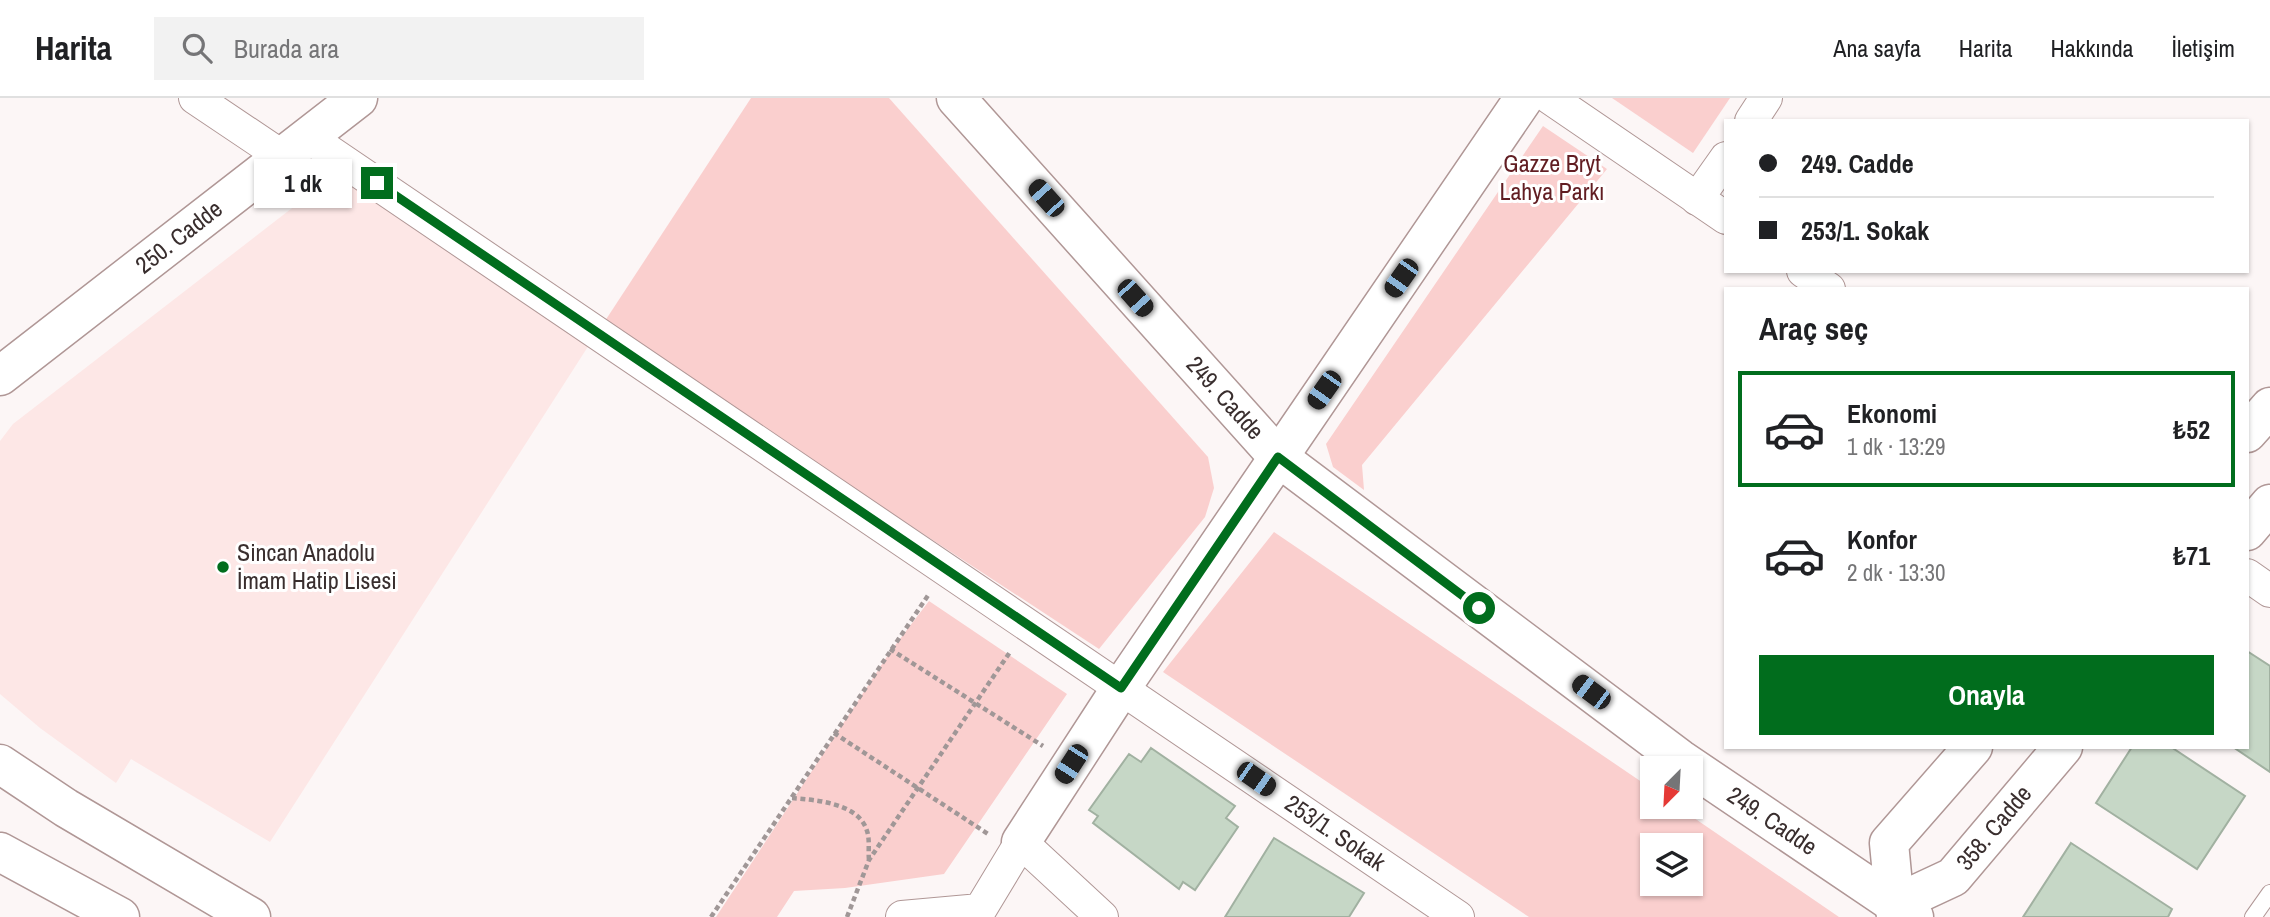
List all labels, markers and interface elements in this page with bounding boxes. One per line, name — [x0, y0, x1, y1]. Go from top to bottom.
search box — [154, 17, 644, 80]
text: Harita — [35, 26, 112, 70]
icon: search — [178, 29, 216, 67]
text: Burada ara — [234, 31, 339, 66]
text: Ana sayfa — [1833, 32, 1921, 64]
text: Harita — [1959, 32, 2012, 64]
text: Hakkında — [2050, 32, 2134, 64]
text: İletişim — [2172, 32, 2235, 64]
text: 249. Cadde — [1801, 146, 1914, 181]
park label: Gazze Bryt Lahya Parkı — [1499, 147, 1605, 207]
callout: 1 dk — [254, 158, 352, 208]
route end — [361, 167, 393, 199]
text: 1 dk — [284, 168, 322, 199]
car — [1025, 175, 1068, 221]
street label: 250. Cadde — [128, 192, 228, 280]
text: 253/1. Sokak — [1801, 213, 1929, 248]
car — [1381, 255, 1422, 301]
car — [1114, 275, 1157, 321]
text: Araç seç — [1759, 307, 1868, 350]
street label: 249. Cadde — [1180, 349, 1272, 446]
car — [1304, 367, 1345, 413]
text: Ekonomi — [1847, 396, 1937, 431]
icon: car — [1763, 398, 1826, 461]
text: ₺52 — [2173, 412, 2210, 447]
text: 1 dk · 13:29 — [1847, 431, 1946, 462]
text: Konfor — [1847, 522, 1917, 557]
icon: car — [1763, 524, 1826, 587]
place label: Sincan Anadolu İmam Hatip Lisesi — [237, 536, 397, 596]
text: ₺71 — [2173, 538, 2210, 573]
text: 2 dk · 13:30 — [1847, 557, 1946, 588]
marker: Sincan Anadolu İmam Hatip Lisesi — [215, 559, 231, 575]
route start — [1463, 592, 1495, 624]
button: Onayla — [1759, 655, 2214, 735]
car — [1568, 671, 1615, 713]
car — [1051, 741, 1092, 787]
north arrow — [1640, 756, 1703, 819]
map controls — [1640, 756, 1703, 896]
car — [1233, 758, 1280, 800]
street label: 249. Cadde — [1721, 778, 1824, 862]
street label: 358. Cadde — [1948, 778, 2038, 877]
street label: 253/1. Sokak — [1279, 787, 1392, 878]
button: layers — [1640, 833, 1703, 896]

